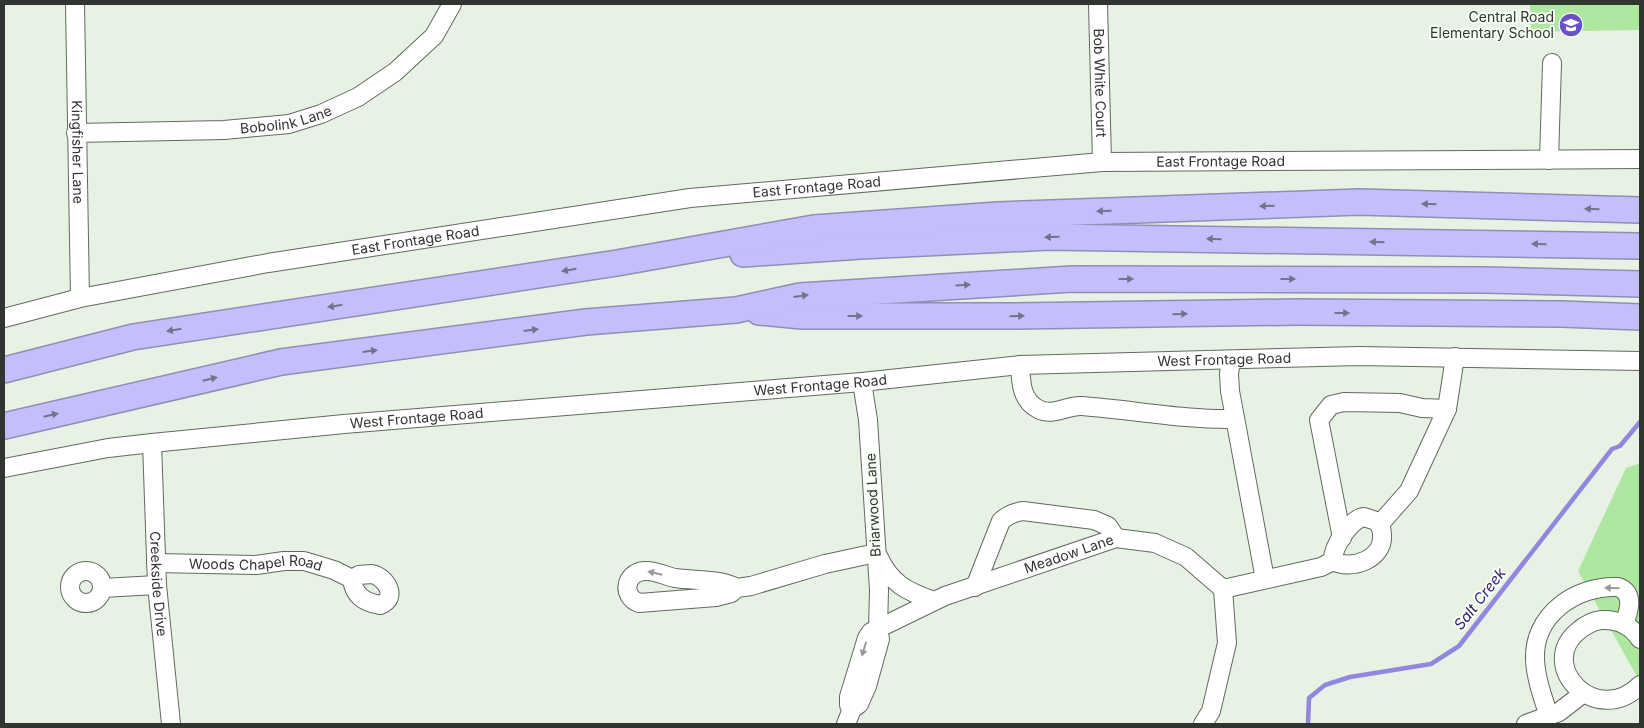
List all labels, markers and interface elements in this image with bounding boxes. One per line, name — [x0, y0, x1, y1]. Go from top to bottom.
place label: Central Road Elementary School — [1430, 8, 1554, 41]
school or university icon: Central Road Elementary School — [1558, 12, 1584, 38]
street label: Bob White Court — [1091, 28, 1110, 138]
street label: Kingfisher Lane — [69, 100, 87, 204]
street label: Bobolink Lane — [239, 101, 334, 136]
street label: East Frontage Road — [1156, 152, 1285, 170]
street label: East Frontage Road — [752, 172, 882, 201]
one-way arrow — [1421, 200, 1437, 208]
one-way arrow — [1258, 202, 1274, 210]
one-way arrow — [1583, 205, 1599, 213]
one-way arrow — [1096, 207, 1112, 215]
street label: East Frontage Road — [350, 222, 480, 258]
one-way arrow — [1043, 233, 1059, 241]
one-way arrow — [1206, 235, 1222, 243]
one-way arrow — [1368, 238, 1384, 246]
one-way arrow — [1531, 240, 1547, 248]
one-way arrow — [561, 267, 577, 275]
one-way arrow — [1118, 275, 1134, 283]
one-way arrow — [1280, 275, 1296, 283]
one-way arrow — [956, 281, 972, 289]
one-way arrow — [794, 292, 810, 300]
one-way arrow — [326, 302, 342, 310]
one-way arrow — [1335, 309, 1351, 317]
one-way arrow — [1172, 310, 1188, 318]
one-way arrow — [847, 312, 863, 320]
one-way arrow — [1010, 312, 1026, 320]
one-way arrow — [523, 326, 539, 334]
one-way arrow — [166, 327, 182, 335]
one-way arrow — [362, 347, 378, 355]
street label: West Frontage Road — [1157, 349, 1291, 369]
street label: West Frontage Road — [753, 370, 888, 399]
one-way arrow — [202, 375, 217, 383]
street label: West Frontage Road — [349, 404, 484, 431]
one-way arrow — [44, 411, 59, 419]
street label: Briarwood Lane — [861, 453, 884, 557]
street label: Meadow Lane — [1022, 530, 1116, 577]
street label: Creekside Drive — [147, 531, 171, 637]
street label: Woods Chapel Road — [189, 552, 325, 574]
water label: Salt Creek — [1449, 563, 1510, 634]
one-way arrow — [647, 569, 663, 577]
one-way arrow — [1604, 584, 1620, 592]
one-way arrow — [860, 641, 867, 656]

